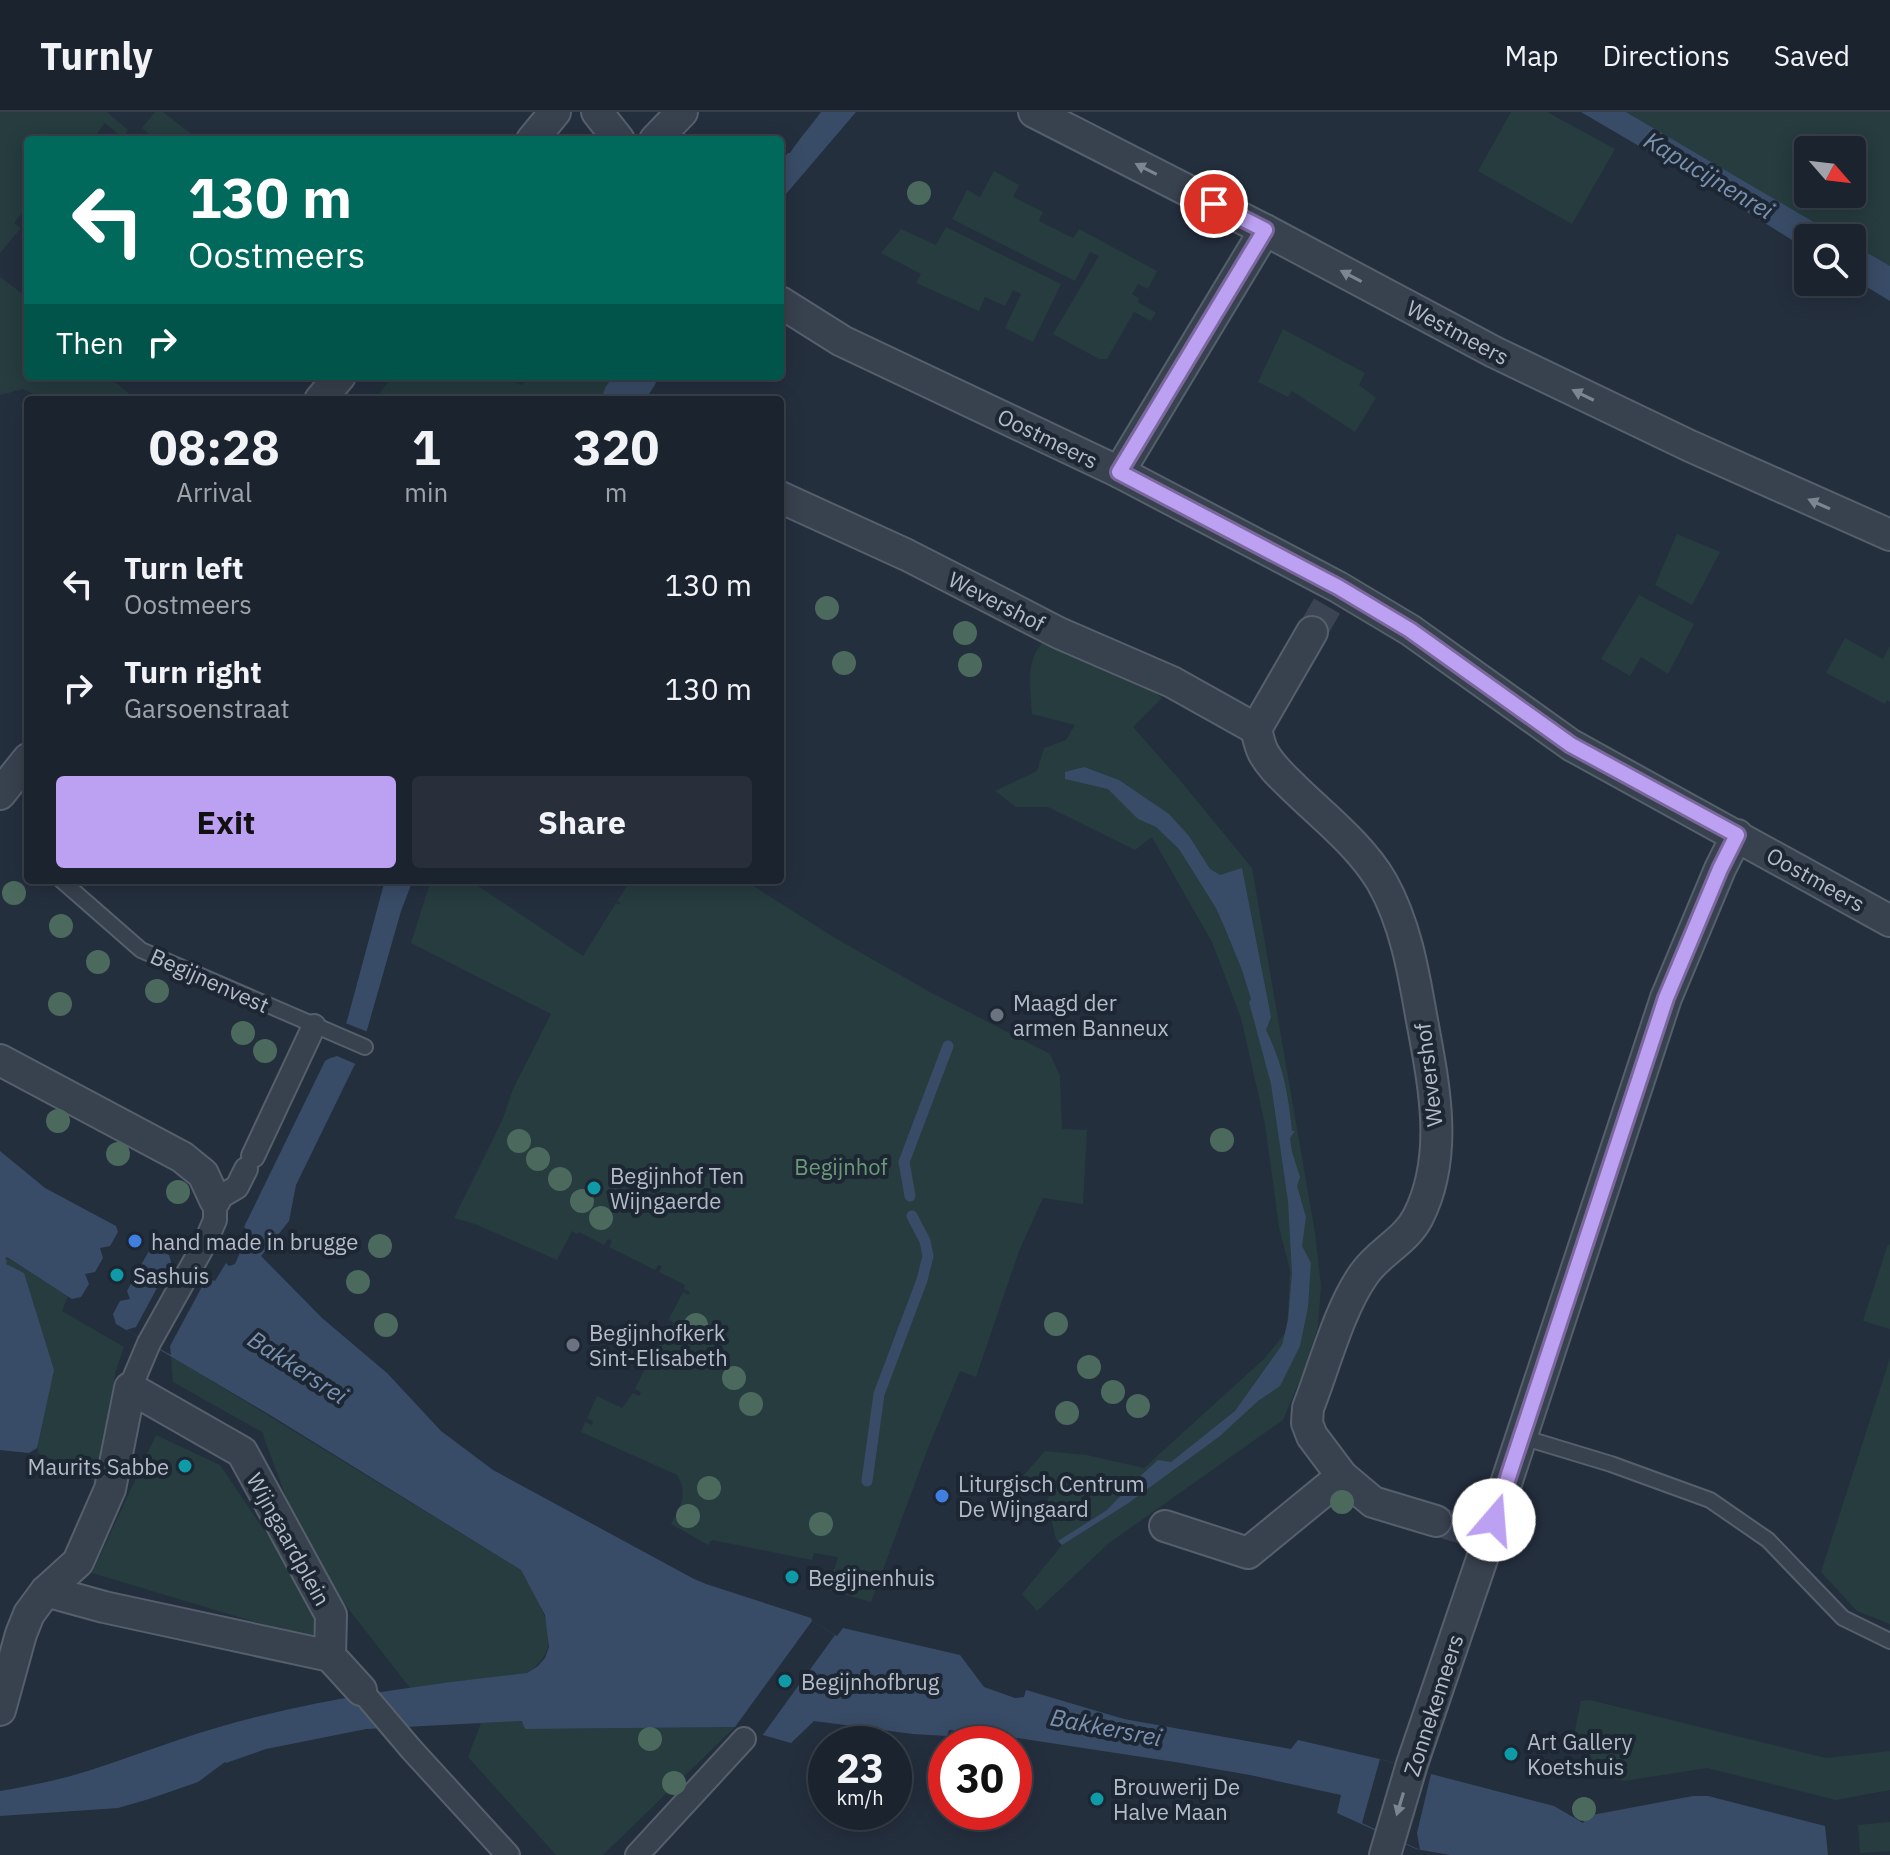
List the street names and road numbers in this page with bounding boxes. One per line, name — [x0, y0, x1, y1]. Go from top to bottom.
street label: Westmeers — [1402, 293, 1514, 371]
street label: Oostmeers — [993, 401, 1103, 475]
street label: Wevershof — [944, 564, 1050, 638]
street label: Oostmeers — [1762, 840, 1870, 918]
street label: Begijnenvest — [146, 941, 274, 1019]
street label: Wevershof — [1407, 1021, 1449, 1129]
street label: Wijngaardplein — [241, 1467, 337, 1611]
street label: Zonnekemeers — [1396, 1630, 1470, 1780]

